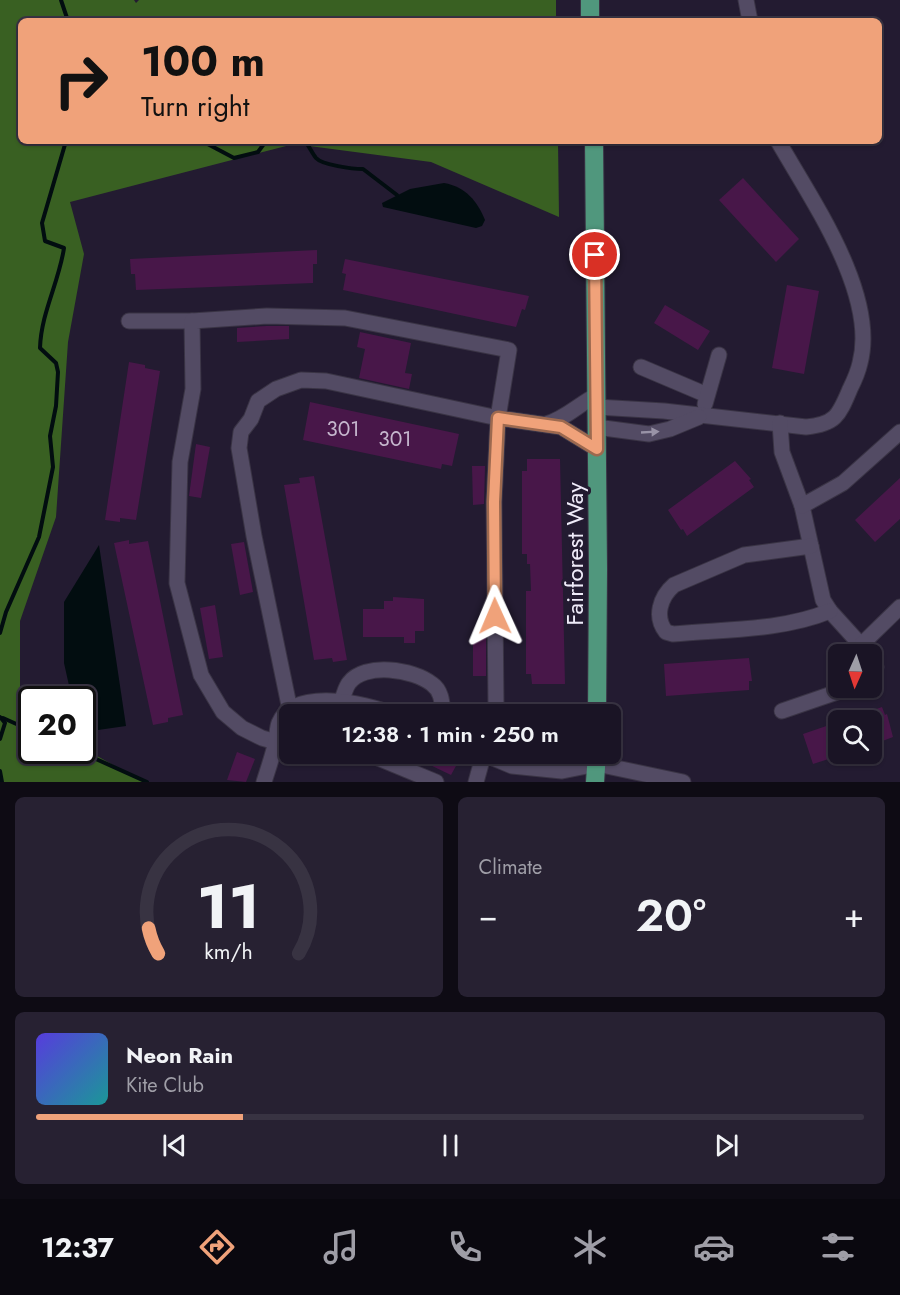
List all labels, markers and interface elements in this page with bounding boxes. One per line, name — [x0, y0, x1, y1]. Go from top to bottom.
text: 100 m — [141, 31, 265, 92]
icon: right — [42, 42, 120, 120]
text: Turn right — [141, 87, 249, 126]
pin — [569, 229, 620, 280]
icon: arrive — [578, 238, 611, 271]
house number: 301 — [326, 414, 360, 444]
house number: 301 — [378, 424, 412, 454]
one-way arrow — [641, 428, 660, 437]
street label: Fairforest Way — [557, 482, 592, 626]
position arrow — [463, 584, 527, 648]
north arrow — [828, 644, 882, 698]
map controls — [828, 644, 882, 764]
speed limit sign: 20 — [18, 686, 96, 764]
button: search — [828, 710, 882, 764]
text: 12:38 · 1 min · 250 m — [341, 718, 559, 750]
text: Climate — [479, 853, 542, 882]
text: 11 — [197, 861, 261, 951]
text: 20° — [636, 883, 706, 948]
text: − — [479, 892, 498, 939]
text: + — [844, 892, 864, 939]
text: km/h — [205, 936, 253, 967]
text: Neon Rain — [126, 1039, 233, 1071]
text: Kite Club — [126, 1071, 204, 1100]
icon: previous — [158, 1129, 191, 1162]
icon: pause — [434, 1129, 467, 1162]
icon: next — [710, 1129, 743, 1162]
icon: directions — [196, 1226, 238, 1268]
icon: music — [320, 1226, 362, 1268]
icon: phone — [444, 1226, 486, 1268]
icon: climate — [569, 1226, 611, 1268]
icon: car — [693, 1226, 735, 1268]
icon: filters — [817, 1226, 859, 1268]
text: 12:37 — [41, 1228, 114, 1267]

